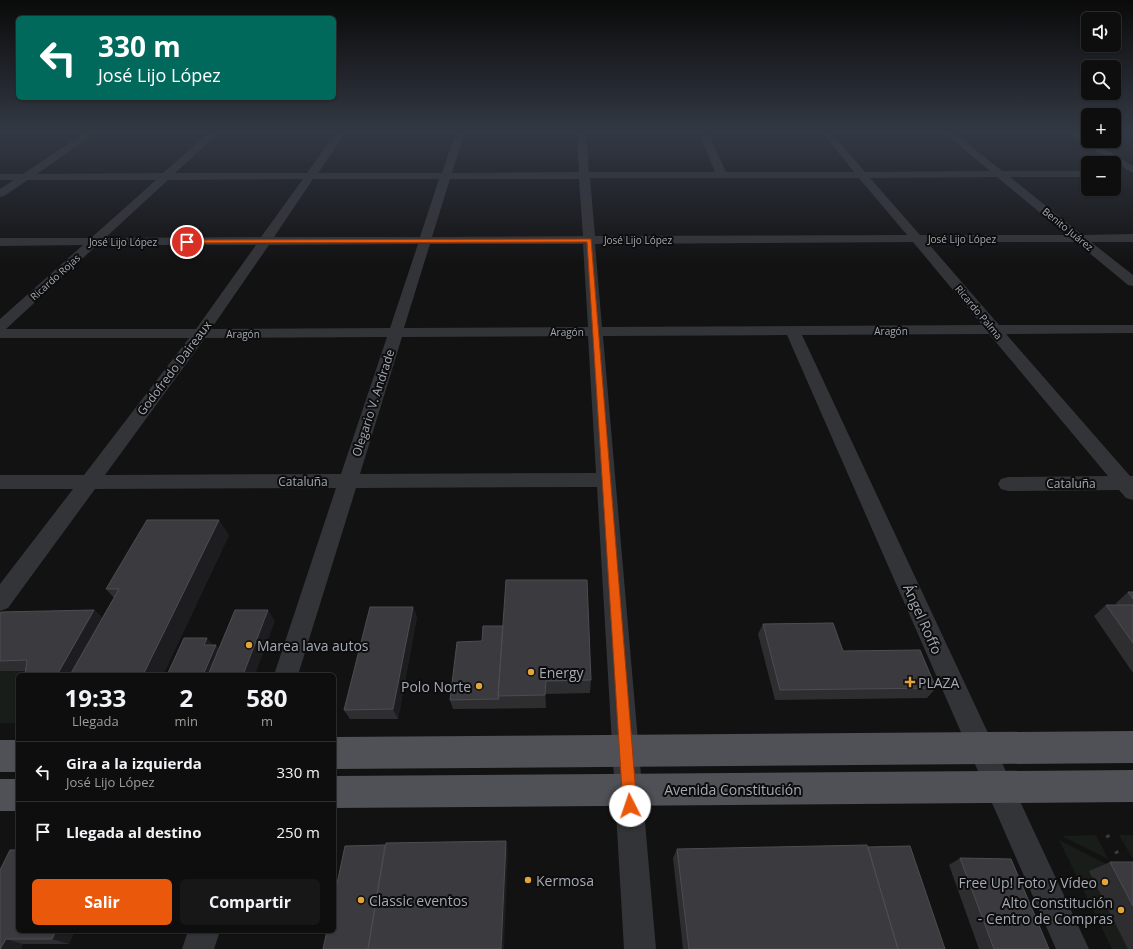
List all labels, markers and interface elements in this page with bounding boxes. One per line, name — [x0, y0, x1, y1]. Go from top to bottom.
map controls — [1081, 12, 1121, 196]
button: sound — [1081, 12, 1121, 52]
text: 330 m — [98, 27, 181, 65]
icon: left — [32, 32, 84, 84]
button: search — [1081, 60, 1121, 100]
text: José Lijo López — [98, 63, 221, 87]
button: + — [1081, 108, 1121, 148]
button: − — [1081, 156, 1121, 196]
street label: Benito Juárez — [1040, 204, 1097, 254]
pin — [170, 225, 204, 259]
icon: arrive — [176, 231, 198, 253]
street label: José Lijo López — [927, 232, 996, 246]
street label: José Lijo López — [603, 233, 672, 247]
street label: José Lijo López — [88, 235, 157, 249]
street label: Ricardo Rojas — [27, 251, 83, 303]
street label: Ricardo Palma — [952, 282, 1006, 342]
street label: Godofredo Daireaux — [133, 317, 216, 419]
street label: Aragón — [874, 324, 908, 338]
street label: Aragón — [550, 325, 584, 339]
street label: Aragón — [226, 327, 260, 341]
street label: Olegario V. Andrade — [348, 347, 398, 459]
street label: Cataluña — [278, 473, 328, 490]
street label: Cataluña — [1046, 475, 1096, 492]
street label: Ángel Roffo — [899, 581, 947, 657]
place label: Marea lava autos — [257, 636, 369, 655]
marker: Marea lava autos — [244, 640, 254, 650]
place label: Energy — [539, 663, 585, 682]
marker: Energy — [526, 667, 536, 677]
place label: PLAZA — [918, 673, 960, 692]
place label: Polo Norte — [401, 677, 471, 696]
marker: PLAZA — [905, 677, 915, 687]
text: 19:33 — [64, 681, 126, 714]
text: 2 — [179, 681, 193, 714]
text: 580 — [246, 681, 288, 714]
marker: Polo Norte — [474, 681, 484, 691]
text: Llegada — [72, 712, 119, 730]
text: min — [175, 712, 198, 730]
text: m — [261, 712, 273, 730]
text: Gira a la izquierda — [66, 753, 202, 773]
icon: left — [32, 761, 54, 783]
text: 330 m — [276, 762, 320, 782]
text: José Lijo López — [66, 773, 155, 791]
street label: Avenida Constitución — [664, 780, 802, 799]
position arrow — [609, 785, 651, 827]
icon: arrive — [32, 821, 54, 843]
text: Llegada al destino — [66, 822, 201, 842]
text: 250 m — [276, 822, 320, 842]
place label: Kermosa — [536, 871, 594, 890]
place label: Free Up! Foto y Vídeo — [959, 873, 1097, 892]
marker: Kermosa — [523, 875, 533, 885]
marker: Free Up! Foto y Vídeo — [1100, 877, 1110, 887]
button: Salir — [32, 879, 172, 925]
button: Compartir — [180, 879, 320, 925]
place label: Classic eventos — [369, 891, 468, 910]
place label: Alto Constitución - Centro de Compras — [978, 893, 1113, 928]
marker: Classic eventos — [356, 895, 366, 905]
marker: Alto Constitución - Centro de Compras — [1116, 905, 1126, 915]

